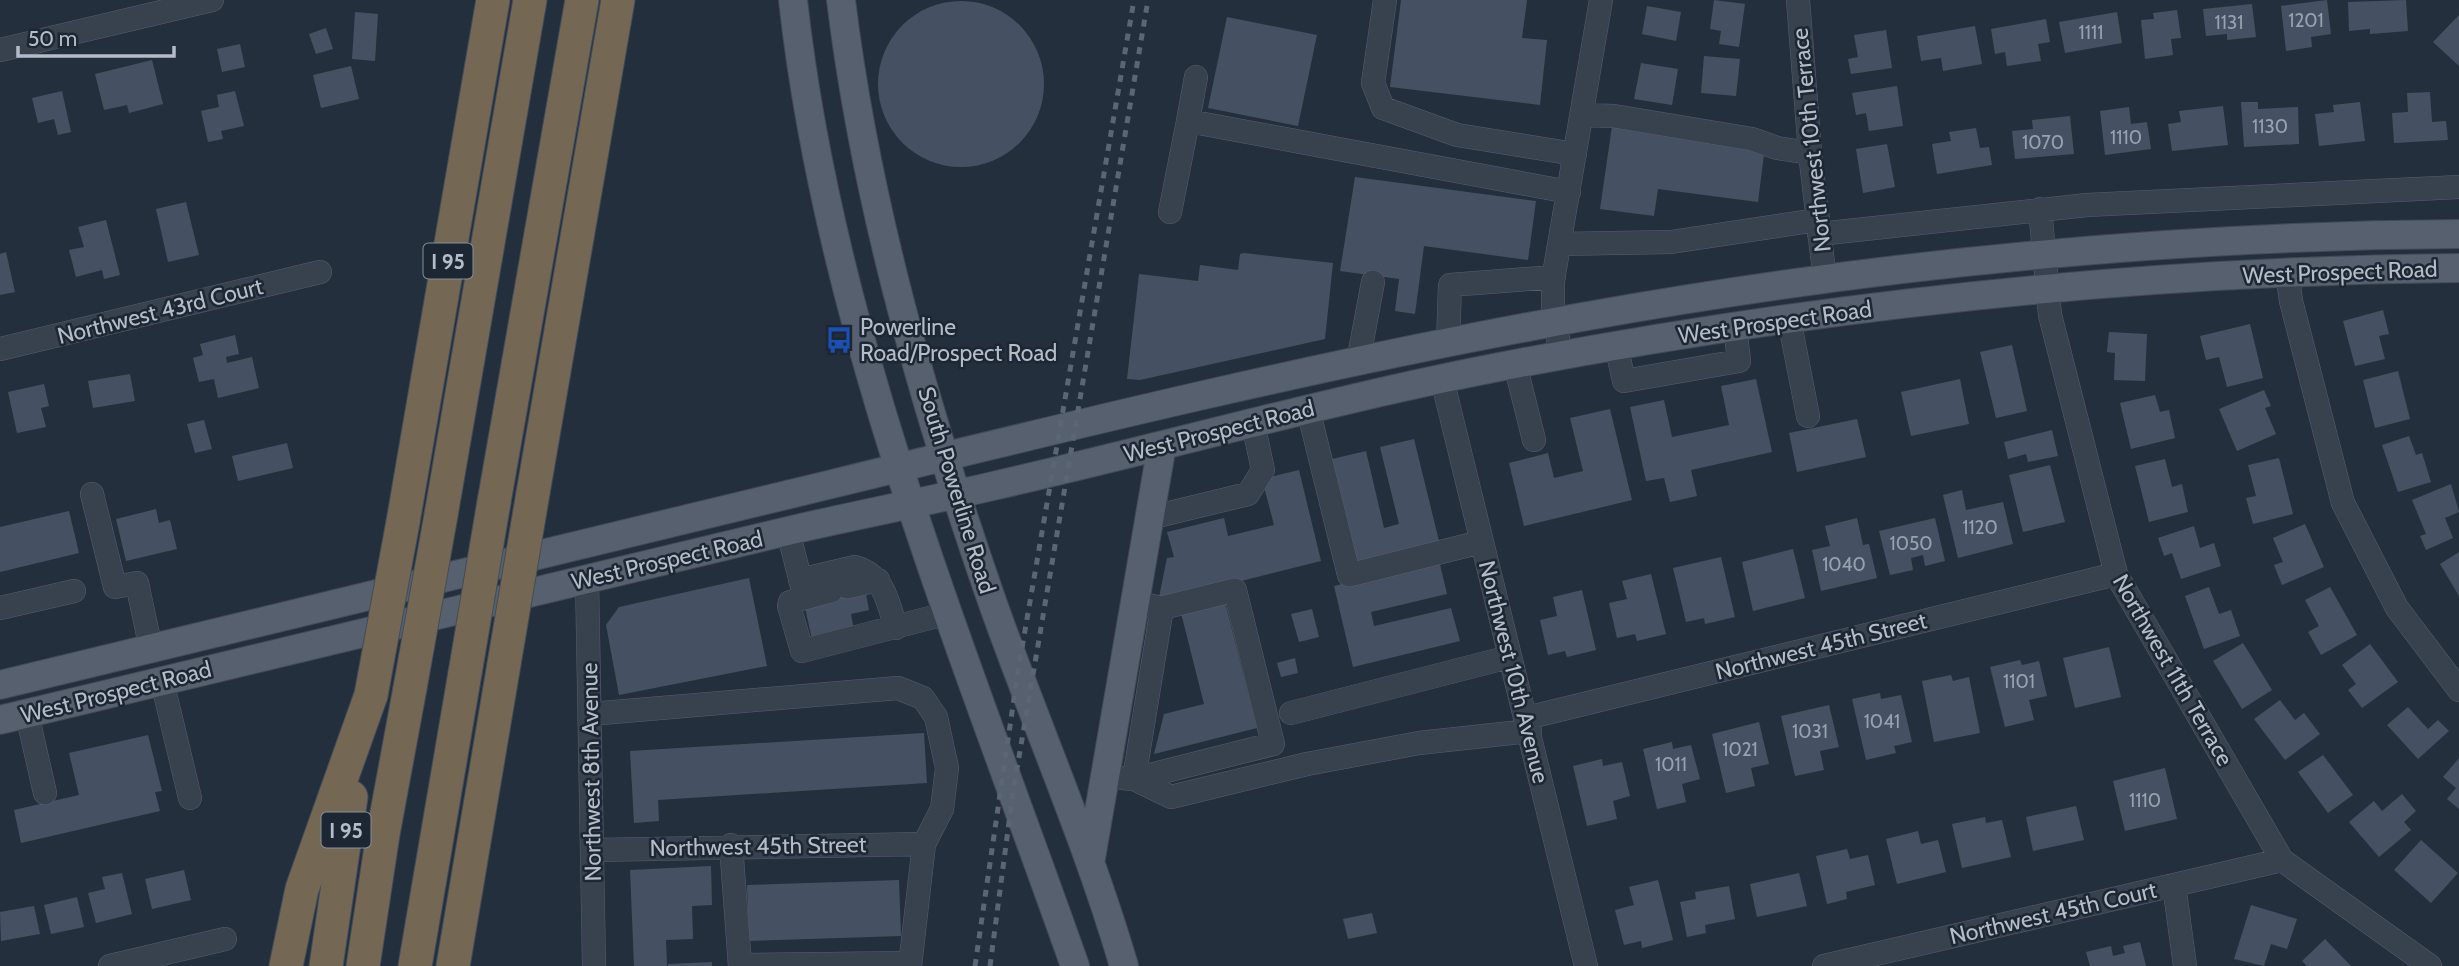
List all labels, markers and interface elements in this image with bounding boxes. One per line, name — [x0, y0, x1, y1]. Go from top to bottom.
house number: 1201 — [2288, 9, 2324, 32]
house number: 1131 — [2215, 11, 2243, 34]
scale bar — [18, 14, 173, 58]
house number: 1111 — [2079, 21, 2103, 44]
text: 50 m — [28, 26, 77, 51]
street label: Northwest 10th Terrace — [1785, 26, 1837, 253]
house number: 1130 — [2252, 115, 2288, 138]
house number: 1110 — [2110, 126, 2142, 149]
house number: 1070 — [2022, 131, 2064, 154]
road number: I 95 — [424, 244, 472, 278]
street label: West Prospect Road — [2242, 255, 2438, 289]
street label: Northwest 43rd Court — [54, 272, 266, 350]
street label: West Prospect Road — [1676, 295, 1874, 349]
place label: Powerline Road/Prospect Road — [860, 313, 1057, 367]
bus stop icon: Powerline Road/Prospect Road — [824, 325, 854, 355]
street label: South Powerline Road — [912, 383, 1002, 597]
street label: West Prospect Road — [1121, 394, 1317, 468]
house number: 1120 — [1962, 516, 1998, 539]
street label: West Prospect Road — [569, 524, 765, 596]
house number: 1050 — [1890, 532, 1933, 555]
house number: 1040 — [1822, 553, 1866, 576]
street label: Northwest 10th Avenue — [1473, 558, 1555, 786]
street label: Northwest 11th Terrace — [2107, 569, 2239, 771]
street label: Northwest 45th Street — [1712, 606, 1930, 686]
street label: West Prospect Road — [18, 655, 214, 729]
street label: Northwest 8th Avenue — [575, 662, 607, 882]
house number: 1101 — [2003, 670, 2035, 693]
house number: 1041 — [1864, 710, 1900, 733]
house number: 1031 — [1792, 720, 1828, 743]
house number: 1021 — [1722, 738, 1758, 761]
house number: 1011 — [1655, 753, 1687, 776]
house number: 1110 — [2129, 789, 2161, 812]
road number: I 95 — [322, 812, 370, 848]
street label: Northwest 45th Street — [649, 830, 867, 862]
street label: Northwest 45th Court — [1947, 876, 2159, 950]

